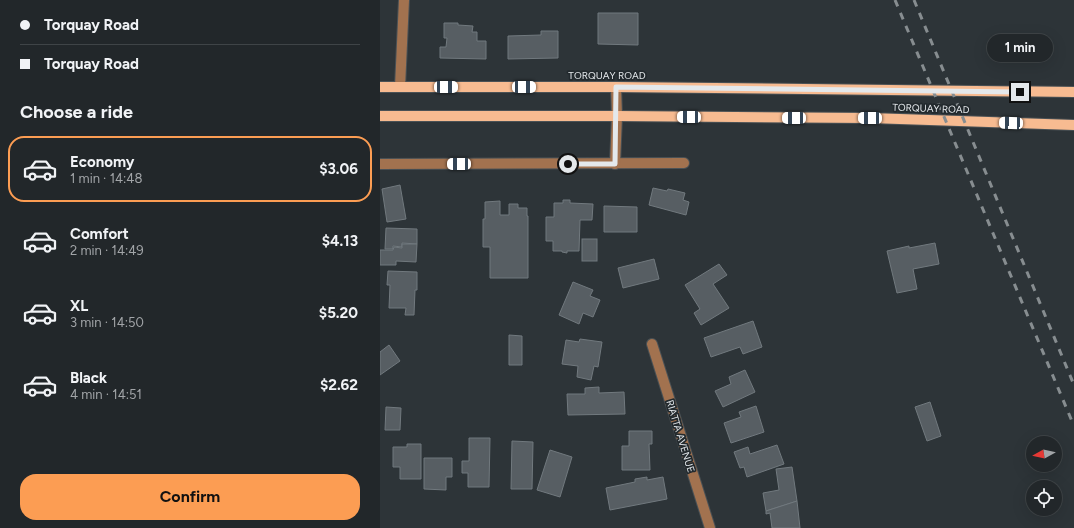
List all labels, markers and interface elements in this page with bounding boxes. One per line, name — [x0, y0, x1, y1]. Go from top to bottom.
text: Torquay Road — [44, 16, 139, 34]
callout: 1 min — [987, 34, 1053, 62]
text: 1 min — [1005, 40, 1035, 55]
text: Torquay Road — [44, 55, 139, 73]
street label: TORQUAY ROAD — [568, 69, 646, 82]
car — [434, 81, 458, 93]
car — [512, 81, 536, 93]
route end — [1011, 83, 1029, 101]
text: Choose a ride — [20, 101, 133, 123]
street label: TORQUAY ROAD — [892, 101, 970, 116]
car — [677, 111, 701, 123]
car — [782, 112, 806, 124]
car — [858, 112, 882, 124]
car — [999, 117, 1023, 129]
icon: car — [22, 151, 58, 187]
text: Economy — [70, 153, 135, 171]
route start — [559, 155, 577, 173]
car — [447, 158, 471, 170]
text: $3.06 — [319, 160, 358, 178]
text: 1 min · 14:48 — [70, 171, 142, 186]
icon: car — [22, 223, 58, 259]
text: Comfort — [70, 225, 129, 243]
text: $4.13 — [322, 232, 358, 250]
text: 2 min · 14:49 — [70, 243, 144, 258]
icon: car — [22, 295, 58, 331]
text: XL — [70, 297, 88, 315]
text: $5.20 — [319, 304, 358, 322]
text: 3 min · 14:50 — [70, 315, 144, 330]
icon: car — [22, 367, 58, 403]
text: Black — [70, 369, 107, 387]
text: $2.62 — [320, 376, 358, 394]
text: 4 min · 14:51 — [70, 387, 142, 402]
street label: RIATTA AVENUE — [663, 398, 698, 474]
north arrow — [1026, 436, 1062, 472]
map controls — [1026, 436, 1062, 516]
button: Confirm — [20, 474, 360, 520]
button: locate — [1026, 480, 1062, 516]

